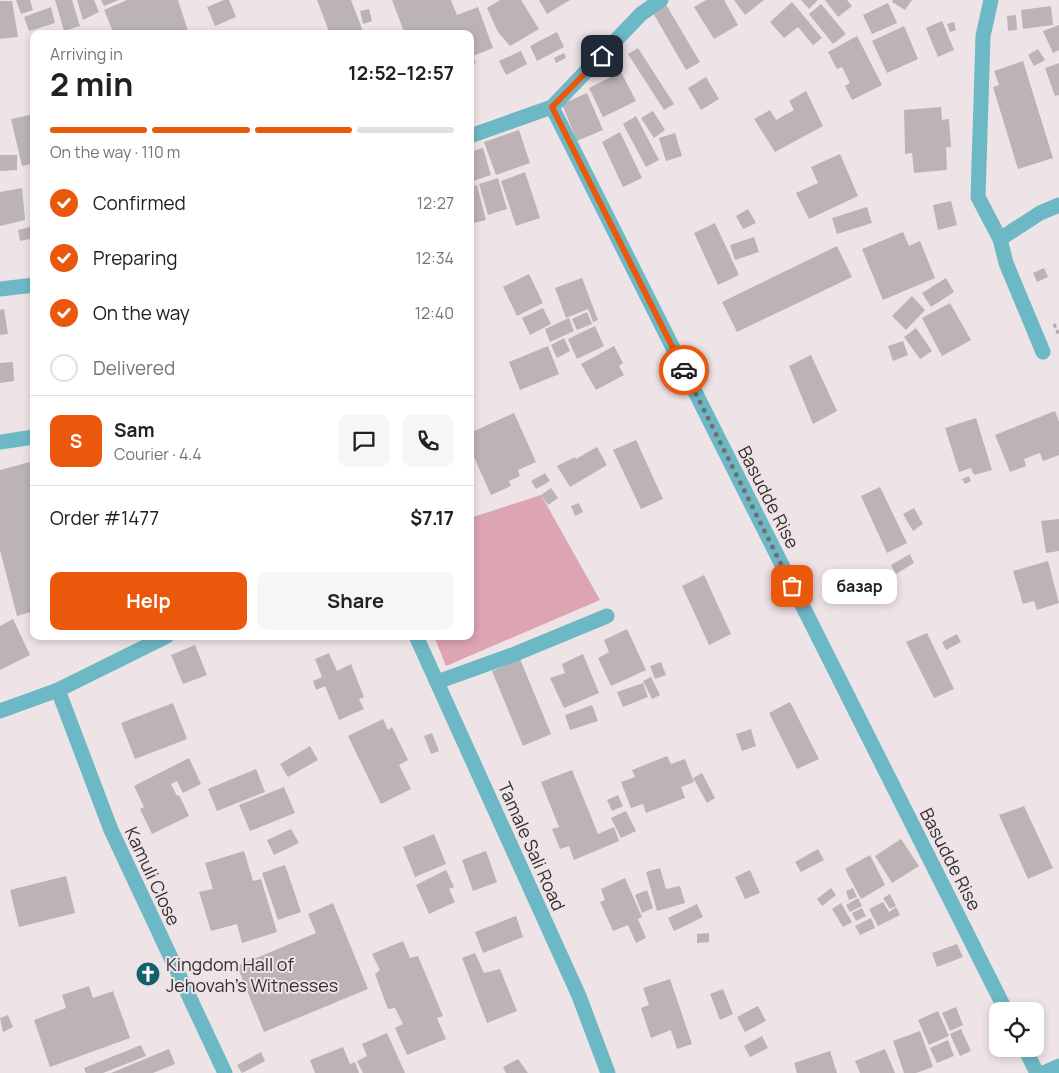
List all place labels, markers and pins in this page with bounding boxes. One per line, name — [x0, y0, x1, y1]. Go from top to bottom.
pin — [581, 35, 623, 77]
pin — [771, 565, 813, 607]
callout: базар — [822, 568, 897, 604]
place label: Kingdom Hall of Jehovah's Witnesses — [166, 952, 338, 997]
church icon: Kingdom Hall of Jehovah's Witnesses — [135, 961, 161, 987]

